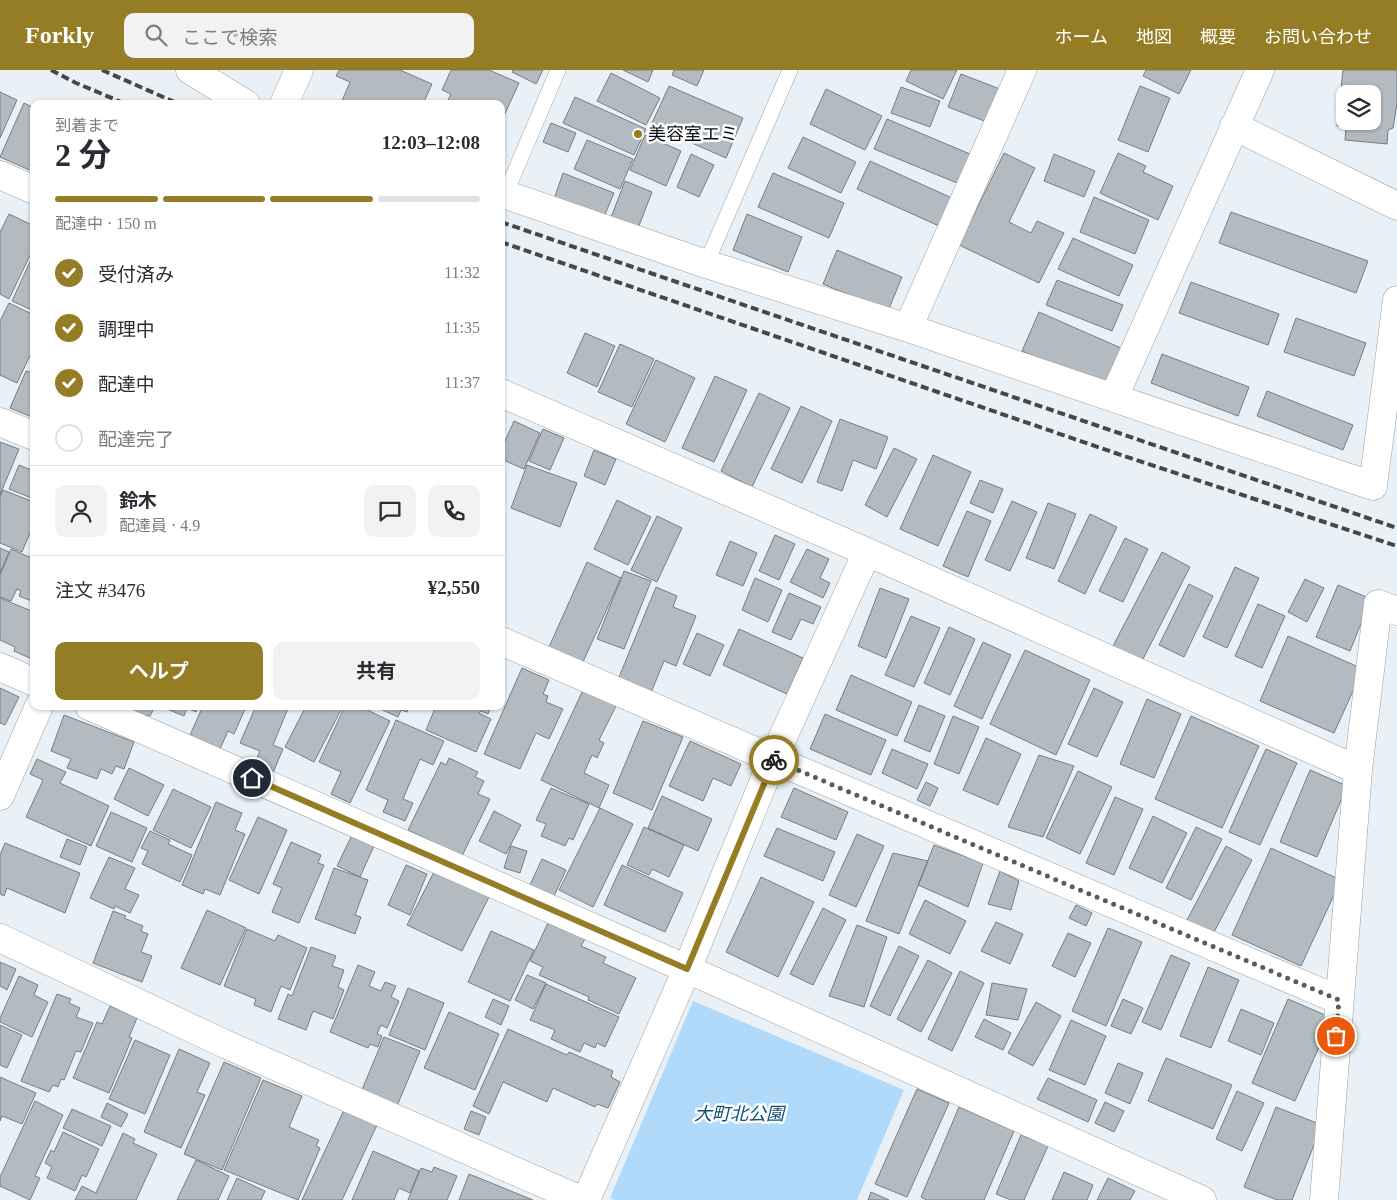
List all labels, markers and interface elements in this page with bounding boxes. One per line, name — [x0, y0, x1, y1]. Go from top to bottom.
search box — [124, 13, 474, 58]
icon: search — [142, 21, 170, 49]
text: Forkly — [25, 22, 94, 48]
text: ここで検索 — [182, 27, 277, 48]
text: ホーム — [1055, 27, 1108, 47]
text: 地図 — [1136, 27, 1172, 47]
text: 概要 — [1200, 27, 1236, 47]
text: お問い合わせ — [1264, 27, 1372, 47]
map controls — [1336, 85, 1381, 130]
button: layers — [1336, 85, 1381, 130]
text: 到着まで — [55, 117, 119, 134]
place label: 美容室エミ — [648, 124, 738, 144]
marker: 美容室エミ — [632, 128, 644, 140]
text: 12:03–12:08 — [382, 132, 480, 153]
text: 2 分 — [55, 137, 111, 173]
text: 配達中 · 150 m — [55, 215, 157, 232]
icon: check — [55, 259, 83, 287]
text: 受付済み — [98, 264, 174, 285]
text: 11:32 — [444, 264, 480, 281]
icon: check — [55, 314, 83, 342]
text: 調理中 — [98, 319, 155, 340]
text: 11:35 — [444, 319, 480, 336]
icon: check — [55, 369, 83, 397]
text: 配達中 — [98, 374, 155, 395]
text: 11:37 — [444, 374, 480, 391]
text: 配達完了 — [98, 429, 174, 450]
button: person — [55, 485, 107, 537]
button: chat — [364, 485, 416, 537]
button: phone — [428, 485, 480, 537]
text: 鈴木 — [119, 490, 157, 511]
text: 配達員 · 4.9 — [119, 517, 200, 534]
text: ¥2,550 — [428, 577, 480, 598]
text: 注文 #3476 — [55, 580, 145, 601]
button: ヘルプ — [55, 642, 263, 700]
button: 共有 — [273, 642, 480, 700]
courier — [749, 735, 799, 785]
icon: bike — [760, 746, 788, 774]
pin — [231, 757, 273, 799]
icon: home — [238, 764, 266, 792]
pin — [1315, 1015, 1357, 1057]
icon: bag — [1322, 1022, 1350, 1050]
park label: 大町北公園 — [694, 1104, 787, 1124]

